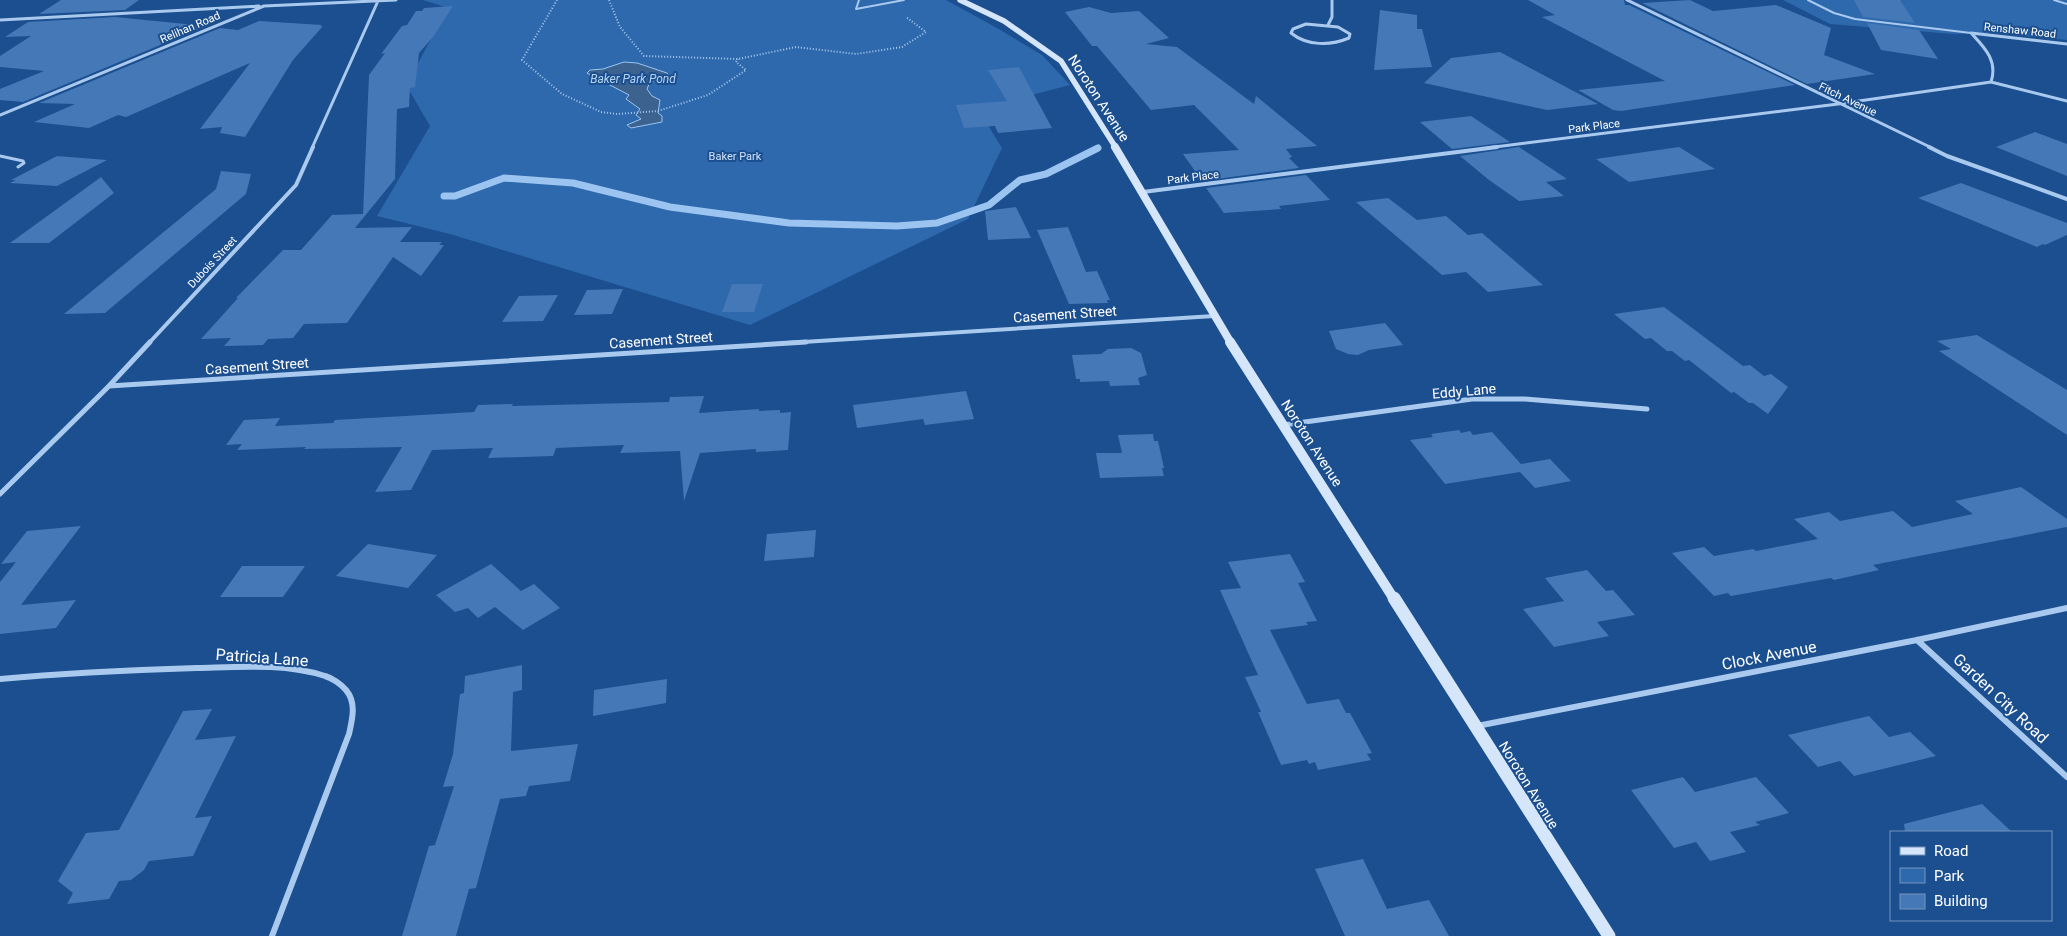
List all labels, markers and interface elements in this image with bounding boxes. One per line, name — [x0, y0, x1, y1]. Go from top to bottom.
street label: Relihan Road — [158, 9, 222, 46]
street label: Renshaw Road — [1983, 20, 2057, 41]
street label: Noroton Avenue — [1065, 52, 1133, 144]
water label: Baker Park Pond — [590, 72, 676, 86]
street label: Fitch Avenue — [1817, 80, 1879, 119]
street label: Park Place — [1567, 117, 1621, 136]
park label: Baker Park — [709, 150, 762, 163]
street label: Park Place — [1166, 168, 1220, 187]
street label: Dubois Street — [185, 234, 240, 291]
street label: Casement Street — [1013, 302, 1118, 326]
street label: Casement Street — [609, 328, 714, 352]
street label: Casement Street — [205, 354, 310, 378]
street label: Eddy Lane — [1431, 380, 1497, 402]
street label: Noroton Avenue — [1278, 397, 1346, 489]
street label: Clock Avenue — [1720, 637, 1818, 674]
street label: Patricia Lane — [215, 645, 309, 670]
street label: Garden City Road — [1949, 649, 2052, 747]
street label: Noroton Avenue — [1496, 738, 1562, 832]
legend — [1890, 831, 2052, 921]
text: Road — [1934, 842, 1968, 860]
text: Park — [1934, 867, 1965, 885]
text: Building — [1934, 892, 1988, 910]

